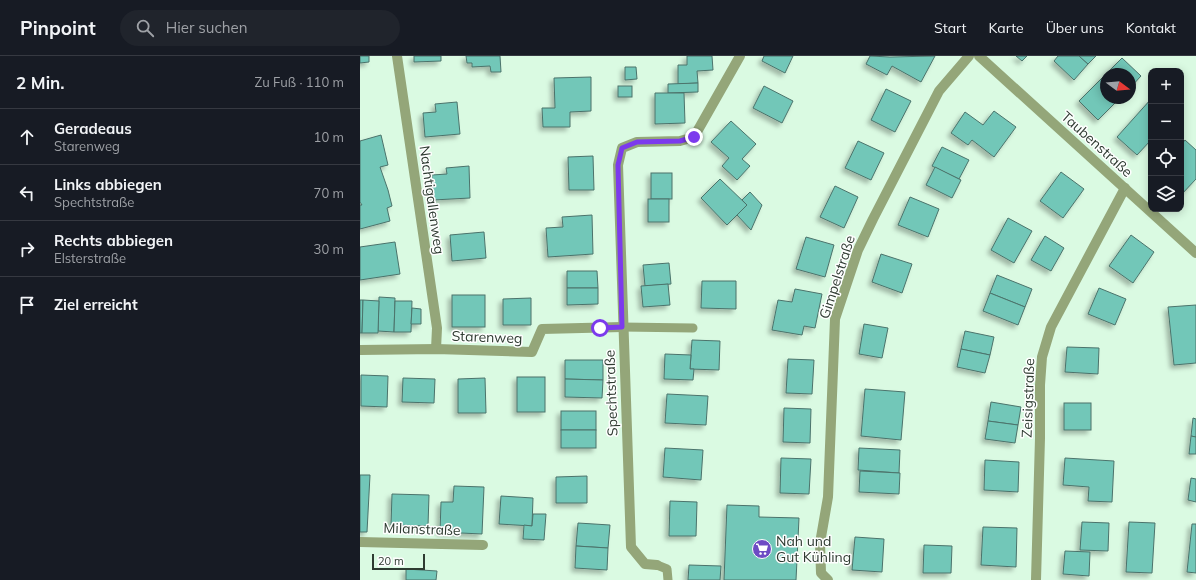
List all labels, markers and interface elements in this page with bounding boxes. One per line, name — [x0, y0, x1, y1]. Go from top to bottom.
search box — [120, 10, 400, 46]
text: Pinpoint — [20, 16, 96, 40]
icon: search — [134, 17, 156, 39]
text: Hier suchen — [166, 18, 248, 37]
text: Start — [934, 19, 966, 37]
text: Karte — [988, 19, 1024, 37]
text: Über uns — [1046, 19, 1104, 37]
text: Kontakt — [1126, 19, 1176, 37]
north arrow — [1100, 68, 1136, 104]
map controls — [1148, 68, 1184, 212]
button: + — [1148, 68, 1184, 104]
text: 2 Min. — [16, 72, 65, 93]
text: Zu Fuß · 110 m — [255, 74, 344, 90]
button: − — [1148, 104, 1184, 140]
street label: Taubenstraße — [1058, 107, 1136, 181]
text: Geradeaus — [54, 119, 132, 138]
icon: ahead — [16, 126, 38, 148]
route end — [685, 128, 703, 146]
text: 10 m — [314, 129, 344, 145]
text: Starenweg — [54, 138, 120, 154]
button: locate — [1148, 140, 1184, 176]
street label: Nachtigallenweg — [415, 144, 449, 256]
text: Links abbiegen — [54, 175, 162, 194]
button: layers — [1148, 176, 1184, 212]
icon: left — [16, 182, 38, 204]
text: 70 m — [314, 185, 344, 201]
text: Spechtstraße — [54, 194, 134, 210]
text: Rechts abbiegen — [54, 231, 173, 250]
street label: Gimpelstraße — [815, 233, 859, 321]
icon: right — [16, 238, 38, 260]
text: 30 m — [314, 241, 344, 257]
text: Elsterstraße — [54, 250, 126, 266]
icon: arrive — [16, 294, 38, 316]
text: Ziel erreicht — [54, 295, 138, 314]
route start — [591, 319, 609, 337]
street label: Starenweg — [451, 327, 523, 347]
street label: Spechtstraße — [600, 349, 622, 437]
street label: Zeisigstraße — [1018, 358, 1038, 438]
street label: Milanstraße — [383, 519, 461, 539]
place label: Nah und Gut Kühling — [776, 532, 851, 566]
supermarket icon: Nah und Gut Kühling — [751, 538, 773, 560]
scale bar — [372, 552, 425, 571]
text: 20 m — [378, 554, 404, 568]

